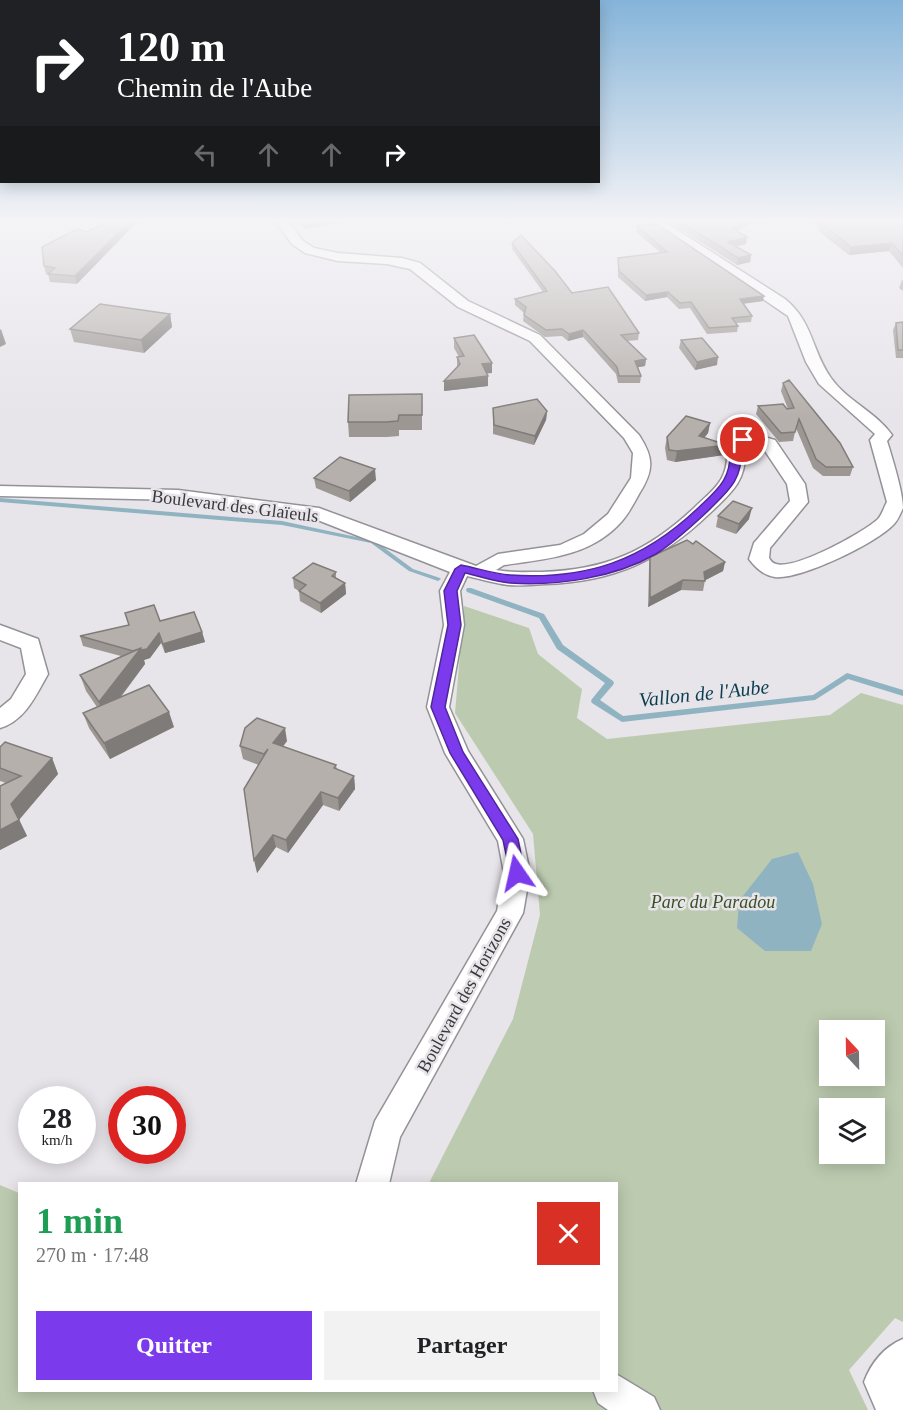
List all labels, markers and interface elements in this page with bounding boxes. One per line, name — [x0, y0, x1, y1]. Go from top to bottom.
icon: right — [18, 24, 96, 102]
text: 120 m — [117, 24, 226, 70]
text: Chemin de l'Aube — [117, 73, 312, 103]
icon: left — [189, 138, 222, 171]
icon: ahead — [252, 138, 285, 171]
icon: ahead — [315, 138, 348, 171]
icon: right — [378, 138, 411, 171]
pin — [717, 414, 768, 465]
icon: arrive — [726, 423, 759, 456]
street label: Boulevard des Glaïeuls — [150, 486, 320, 526]
water label: Vallon de l'Aube — [638, 675, 770, 711]
position arrow — [485, 841, 549, 905]
park label: Parc du Paradou — [650, 892, 775, 912]
street label: Boulevard des Horizons — [413, 914, 515, 1076]
north arrow — [819, 1020, 885, 1086]
map controls — [819, 1020, 885, 1164]
speed limit sign: 30 — [108, 1086, 186, 1164]
button: layers — [819, 1098, 885, 1164]
text: 28 — [42, 1101, 72, 1134]
text: km/h — [42, 1132, 72, 1148]
text: 1 min — [36, 1201, 123, 1241]
button: close — [537, 1202, 600, 1265]
text: 270 m · 17:48 — [36, 1244, 149, 1266]
button: Quitter — [36, 1311, 312, 1380]
button: Partager — [324, 1311, 600, 1380]

